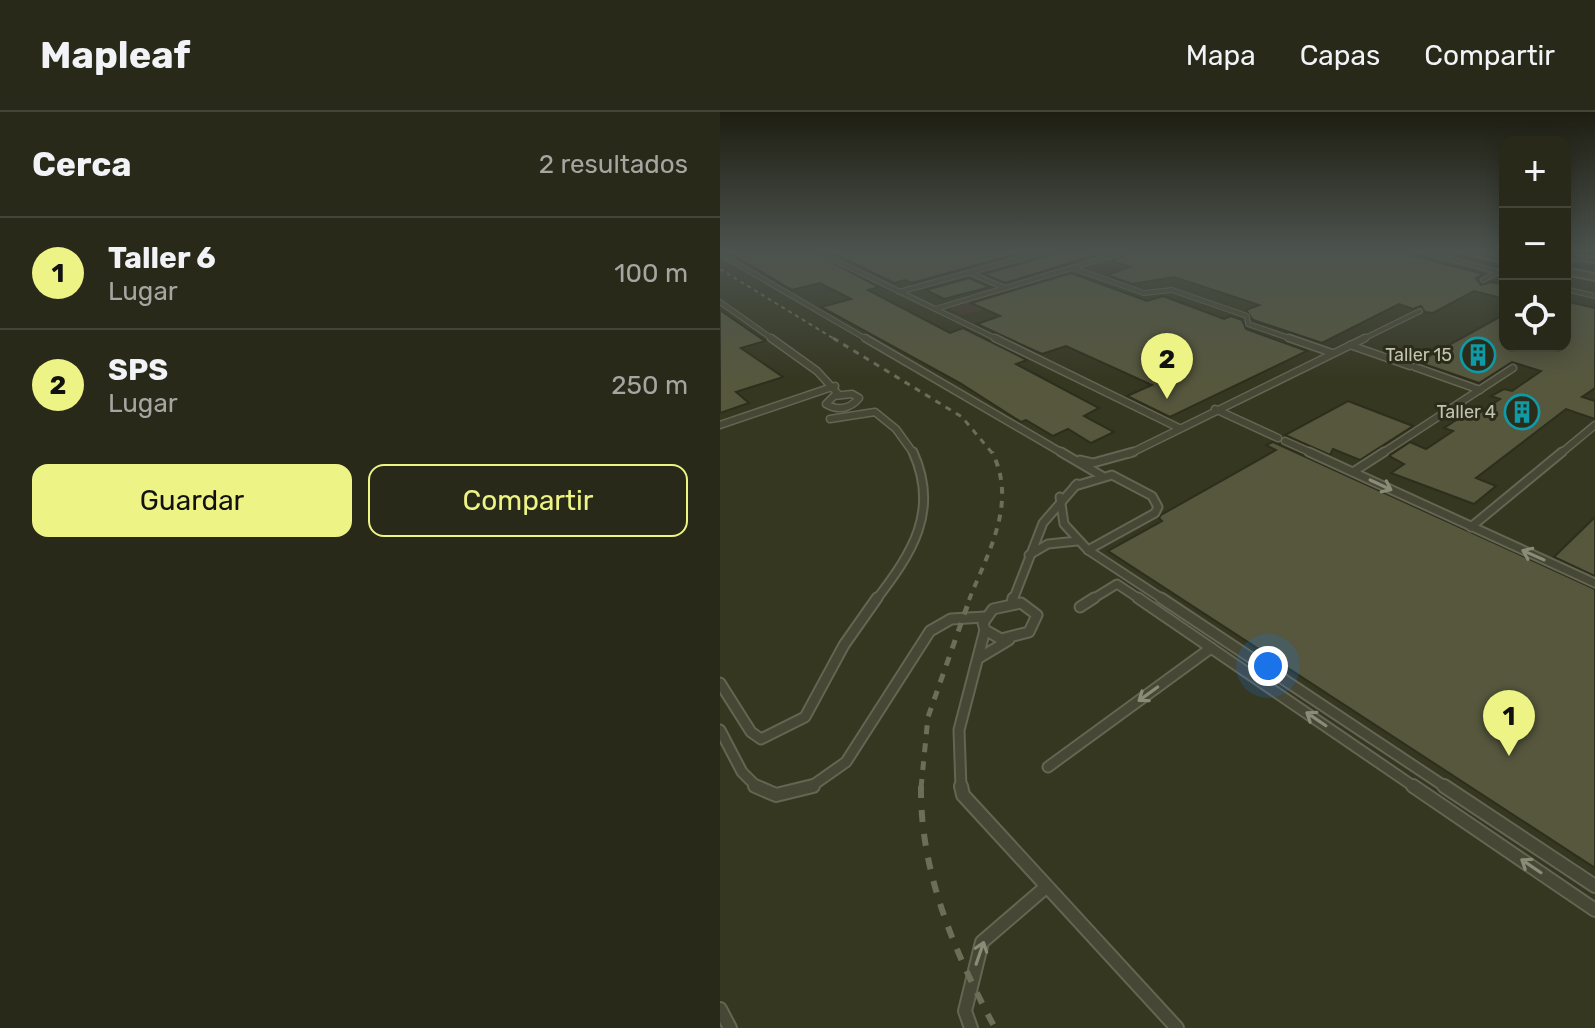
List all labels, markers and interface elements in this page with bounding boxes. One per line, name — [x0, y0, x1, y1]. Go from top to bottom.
text: Mapleaf — [40, 32, 190, 78]
text: Mapa — [1186, 39, 1256, 72]
text: Capas — [1300, 39, 1380, 72]
text: Compartir — [1424, 39, 1555, 72]
map controls — [1499, 136, 1571, 352]
button: + — [1499, 136, 1571, 208]
text: Cerca — [32, 144, 131, 185]
text: 2 resultados — [539, 149, 688, 180]
button: − — [1499, 208, 1571, 280]
text: Taller 6 — [108, 240, 216, 276]
text: 1 — [52, 258, 64, 289]
text: 100 m — [614, 258, 688, 289]
text: Lugar — [108, 276, 178, 307]
button: locate — [1499, 280, 1571, 352]
pin: 2 — [1141, 333, 1193, 399]
building icon: Taller 15 — [1459, 336, 1497, 374]
place label: Taller 15 — [1385, 344, 1452, 366]
text: SPS — [108, 352, 168, 388]
text: 2 — [50, 370, 66, 401]
text: 250 m — [611, 370, 688, 401]
text: Lugar — [108, 388, 178, 419]
building icon: Taller 4 — [1503, 393, 1541, 431]
place label: Taller 4 — [1436, 401, 1496, 423]
button: Guardar — [32, 464, 352, 537]
button: Compartir — [368, 464, 688, 537]
one-way arrow — [1369, 478, 1393, 493]
one-way arrow — [1521, 547, 1545, 562]
your location — [1248, 646, 1288, 686]
one-way arrow — [1137, 686, 1159, 702]
pin: 1 — [1483, 690, 1535, 756]
one-way arrow — [1305, 711, 1327, 727]
one-way arrow — [1520, 857, 1542, 874]
one-way arrow — [973, 941, 988, 966]

